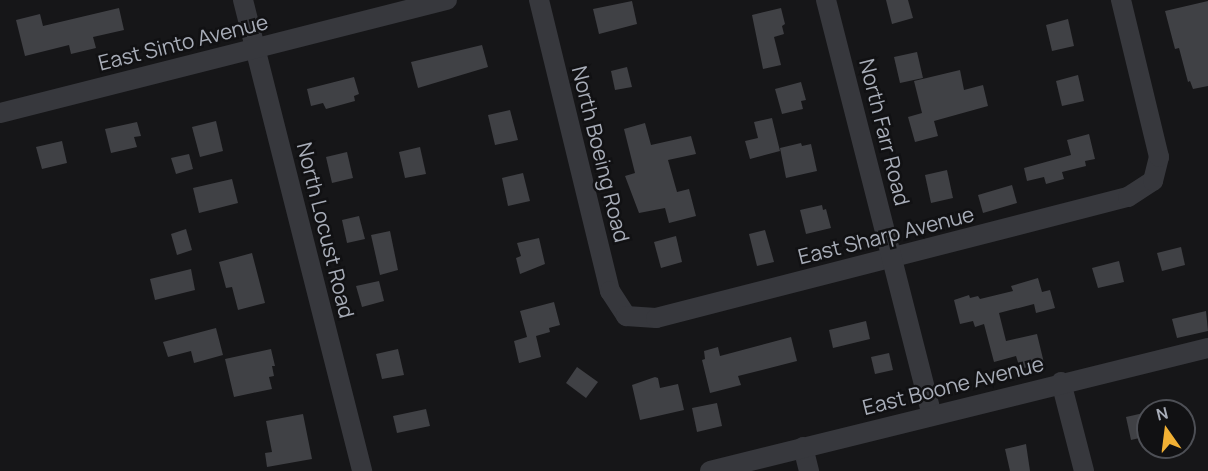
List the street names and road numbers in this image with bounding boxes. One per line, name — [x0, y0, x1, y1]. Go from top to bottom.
street label: East Sinto Avenue — [95, 9, 271, 75]
street label: North Farr Road — [855, 56, 915, 208]
street label: North Boeing Road — [567, 63, 635, 245]
street label: North Locust Road — [292, 140, 360, 320]
street label: East Sharp Avenue — [795, 201, 977, 269]
street label: East Boone Avenue — [860, 350, 1046, 420]

